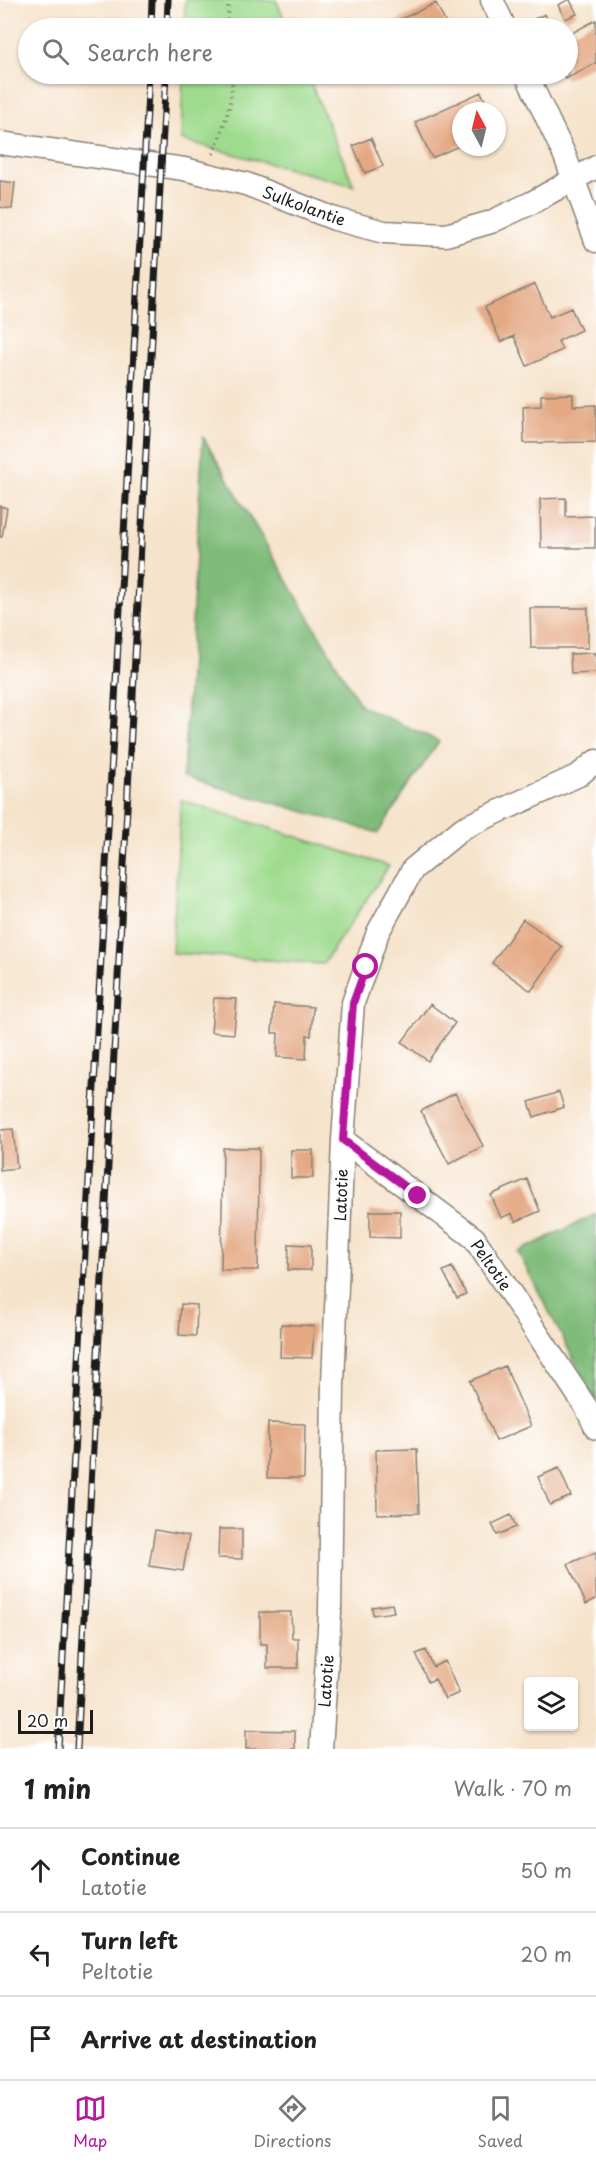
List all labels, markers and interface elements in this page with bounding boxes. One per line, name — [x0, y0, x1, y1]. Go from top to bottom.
search box — [18, 18, 578, 84]
icon: search — [39, 35, 72, 68]
text: Search here — [87, 35, 213, 68]
north arrow — [452, 102, 506, 156]
street label: Sulkolantie — [259, 179, 349, 231]
route start — [352, 953, 378, 979]
street label: Latotie — [327, 1168, 353, 1222]
route end — [404, 1182, 430, 1208]
street label: Peltotie — [465, 1234, 518, 1295]
street label: Latotie — [311, 1654, 339, 1708]
map controls — [524, 1677, 578, 1731]
button: layers — [524, 1677, 578, 1731]
scale bar — [18, 1707, 93, 1734]
text: 20 m — [27, 1708, 68, 1732]
text: 1 min — [24, 1769, 91, 1808]
text: Walk · 70 m — [454, 1773, 572, 1803]
text: Continue — [81, 1839, 180, 1872]
icon: ahead — [24, 1854, 57, 1887]
text: 50 m — [520, 1855, 572, 1885]
text: Latotie — [81, 1872, 147, 1902]
text: Turn left — [81, 1923, 178, 1956]
icon: left — [24, 1938, 57, 1971]
text: 20 m — [520, 1939, 572, 1969]
text: Peltotie — [81, 1956, 153, 1986]
icon: arrive — [24, 2022, 57, 2055]
text: Arrive at destination — [81, 2022, 317, 2055]
tab: Map — [73, 2092, 107, 2152]
tab: Directions — [253, 2092, 331, 2152]
tab: Saved — [477, 2092, 523, 2152]

